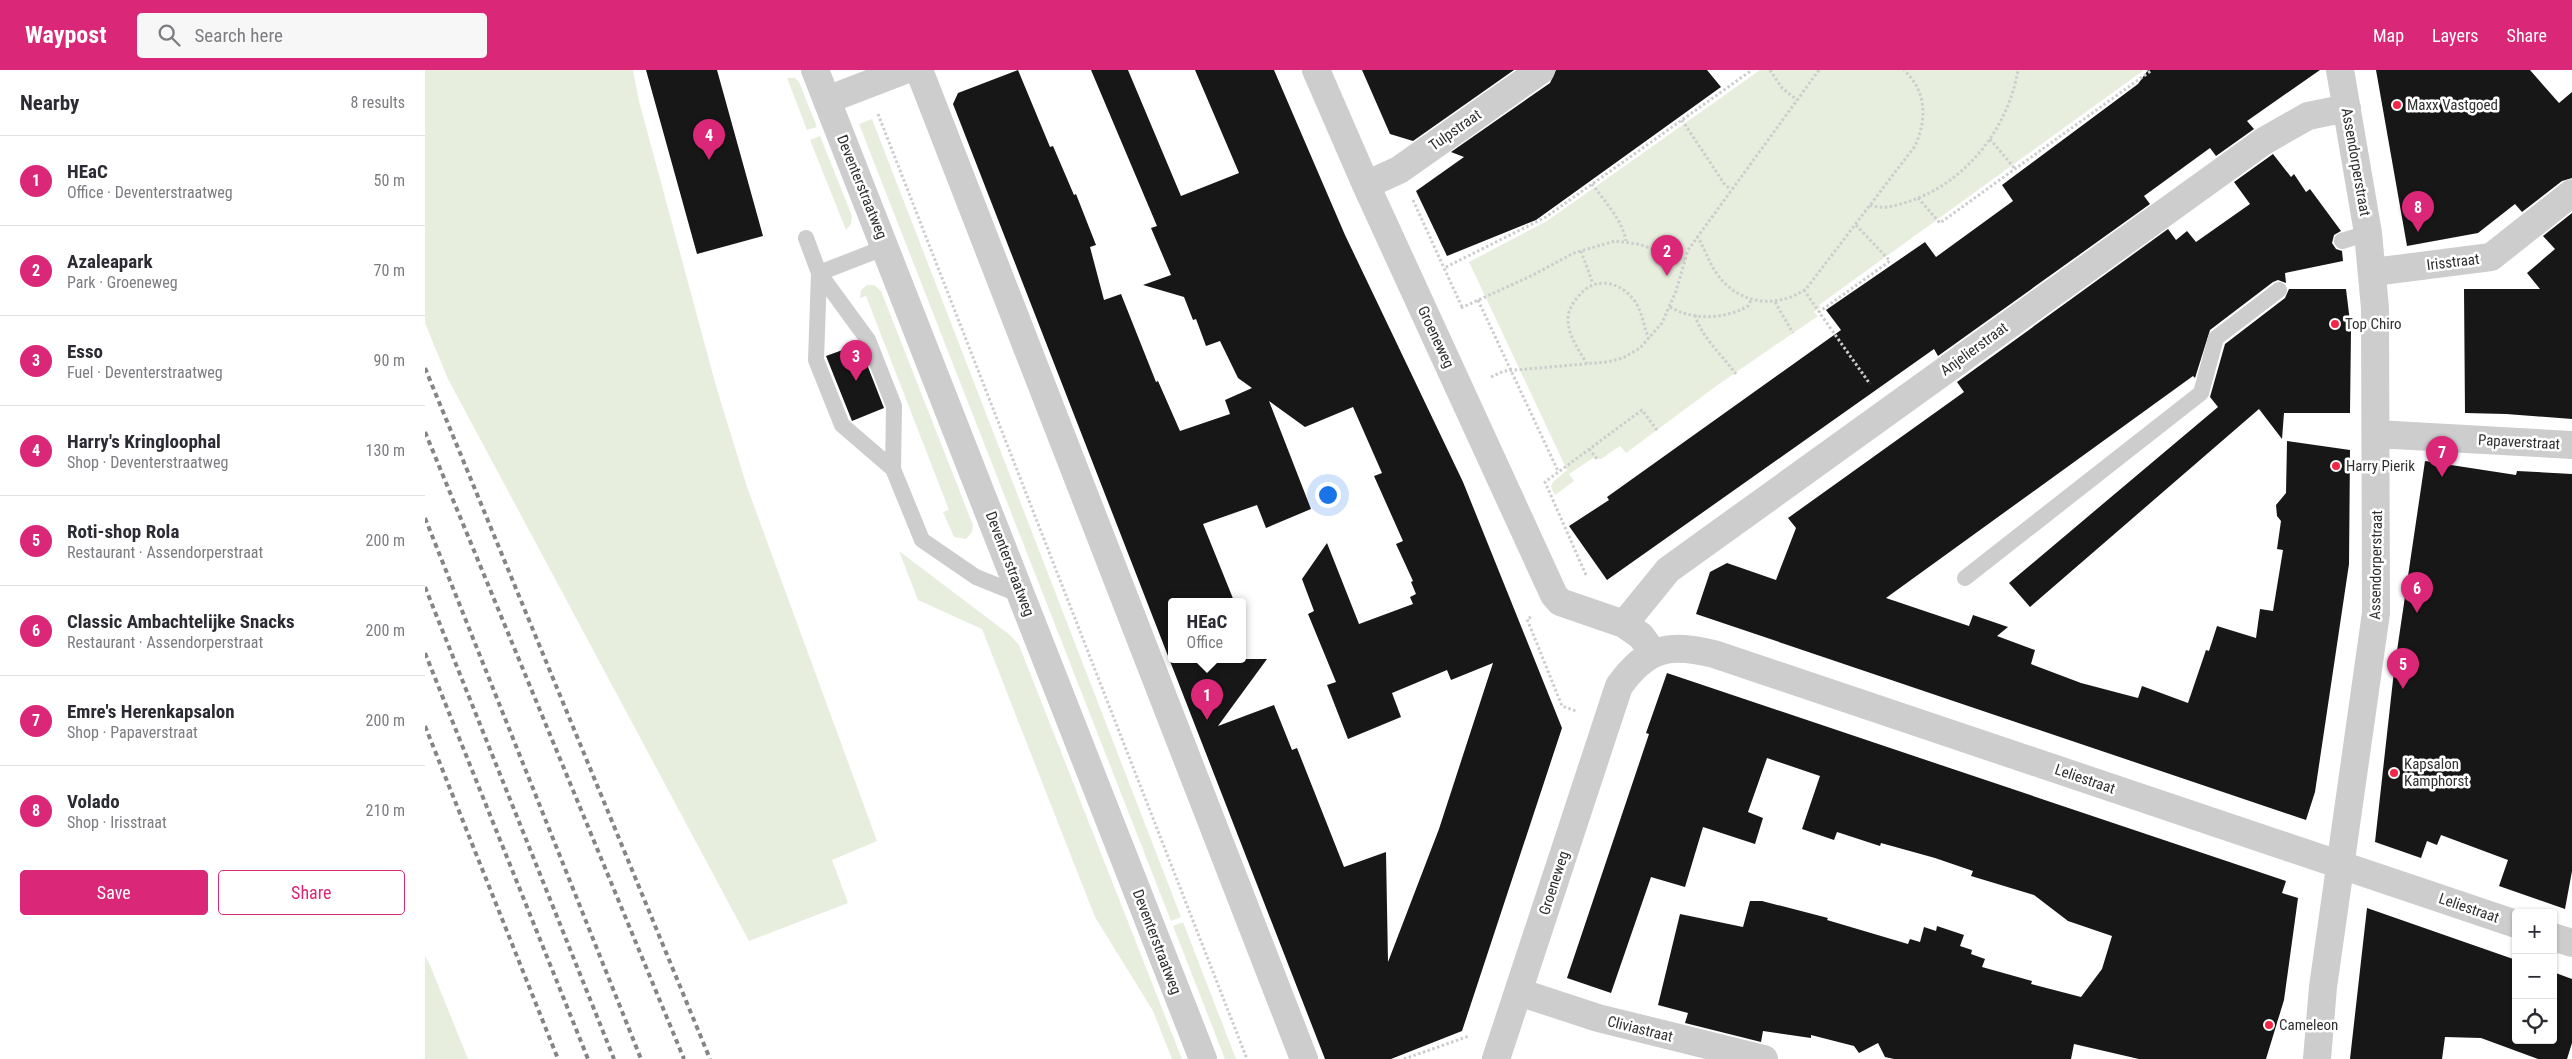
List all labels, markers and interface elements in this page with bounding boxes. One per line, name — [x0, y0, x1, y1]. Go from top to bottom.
search box — [137, 13, 487, 58]
text: Waypost — [25, 21, 107, 49]
icon: search — [155, 21, 183, 49]
text: Search here — [195, 24, 283, 47]
text: Map — [2373, 25, 2404, 46]
text: Layers — [2432, 25, 2479, 46]
text: Share — [2507, 25, 2547, 46]
text: Nearby — [20, 91, 79, 115]
text: 8 results — [350, 93, 405, 112]
place label: Maxx Vastgoed — [2407, 96, 2498, 114]
marker: Maxx Vastgoed — [2391, 99, 2403, 111]
street label: Tulpstraat — [1425, 106, 1485, 154]
street label: Assendorperstraat — [2338, 106, 2374, 218]
pin: 4 — [693, 119, 725, 160]
street label: Deventerstraatweg — [833, 132, 891, 242]
text: HEaC — [67, 160, 108, 183]
text: 1 — [32, 171, 40, 190]
text: 50 m — [373, 171, 405, 190]
text: Office · Deventerstraatweg — [67, 183, 233, 202]
pin: 8 — [2402, 191, 2434, 232]
pin: 2 — [1651, 235, 1683, 276]
text: Azaleapark — [67, 250, 153, 273]
street label: Irisstraat — [2426, 250, 2480, 274]
text: 2 — [32, 261, 40, 280]
text: 70 m — [373, 261, 405, 280]
text: Park · Groeneweg — [67, 273, 178, 292]
street label: Groeneweg — [1414, 303, 1458, 371]
place label: Top Chiro — [2345, 315, 2402, 333]
street label: Anjelierstraat — [1937, 318, 2011, 380]
marker: Top Chiro — [2329, 318, 2341, 330]
text: Esso — [67, 340, 103, 363]
pin: 3 — [840, 340, 872, 381]
text: 3 — [32, 351, 40, 370]
text: 90 m — [373, 351, 405, 370]
text: Fuel · Deventerstraatweg — [67, 363, 223, 382]
text: Harry's Kringloophal — [67, 430, 221, 453]
street label: Papaverstraat — [2477, 431, 2561, 453]
pin: 7 — [2426, 436, 2458, 477]
text: 4 — [32, 441, 40, 460]
text: 130 m — [366, 441, 405, 460]
text: Shop · Deventerstraatweg — [67, 453, 228, 472]
place label: Harry Pierik — [2346, 457, 2415, 475]
marker: Harry Pierik — [2330, 460, 2342, 472]
your location — [1315, 482, 1341, 508]
street label: Deventerstraatweg — [982, 509, 1038, 619]
street label: Assendorperstraat — [2366, 510, 2386, 620]
text: Roti-shop Rola — [67, 520, 179, 543]
text: 5 — [32, 531, 40, 550]
text: 200 m — [366, 531, 405, 550]
text: Restaurant · Assendorperstraat — [67, 543, 263, 562]
pin: 6 — [2401, 572, 2433, 613]
popup — [1168, 598, 1246, 663]
text: Classic Ambachtelijke Snacks — [67, 610, 295, 633]
text: HEaC — [1187, 610, 1227, 633]
text: 6 — [32, 621, 40, 640]
text: 200 m — [366, 621, 405, 640]
text: Restaurant · Assendorperstraat — [67, 633, 263, 652]
text: Office — [1187, 633, 1223, 652]
pin: 5 — [2387, 648, 2419, 689]
pin: 1 — [1191, 679, 1223, 720]
text: Emre's Herenkapsalon — [67, 700, 235, 723]
text: 7 — [32, 711, 40, 730]
text: 200 m — [366, 711, 405, 730]
text: Shop · Papaverstraat — [67, 723, 198, 742]
place label: Kapsalon Kamphorst — [2404, 755, 2469, 790]
street label: Leliestraat — [2053, 760, 2117, 798]
marker: Kapsalon Kamphorst — [2388, 767, 2400, 779]
text: Volado — [67, 790, 120, 813]
text: 8 — [32, 801, 40, 820]
text: 210 m — [366, 801, 405, 820]
text: Shop · Irisstraat — [67, 813, 167, 832]
street label: Groeneweg — [1535, 849, 1573, 917]
button: Save — [20, 870, 208, 915]
button: Share — [218, 870, 405, 915]
street label: Deventerstraatweg — [1129, 887, 1185, 997]
street label: Leliestraat — [2437, 889, 2501, 927]
map controls — [2512, 909, 2557, 1044]
button: + — [2512, 909, 2557, 954]
button: − — [2512, 954, 2557, 999]
button: locate — [2512, 999, 2557, 1044]
street label: Cliviastraat — [1605, 1012, 1675, 1046]
place label: Cameleon — [2279, 1016, 2338, 1034]
marker: Cameleon — [2263, 1019, 2275, 1031]

